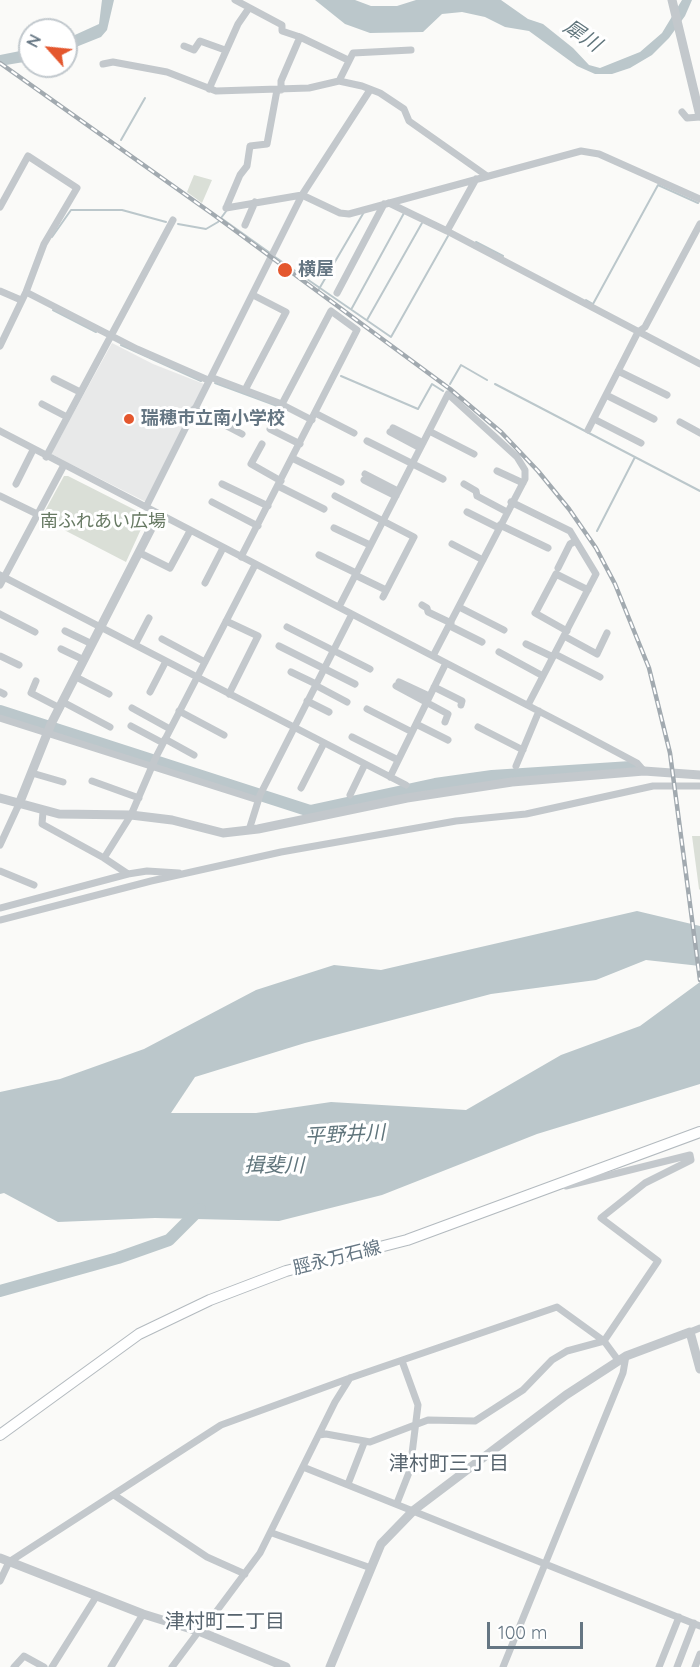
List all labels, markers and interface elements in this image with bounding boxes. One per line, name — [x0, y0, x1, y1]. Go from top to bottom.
water label: 犀川 — [559, 15, 605, 57]
north arrow — [18, 18, 78, 78]
text: N — [22, 31, 45, 51]
place label: 横屋 — [298, 259, 334, 281]
marker: 横屋 — [276, 261, 294, 279]
place label: 瑞穂市立南小学校 — [141, 408, 285, 430]
marker: 瑞穂市立南小学校 — [122, 412, 136, 426]
park label: 南ふれあい広場 — [40, 511, 166, 533]
water label: 平野井川 — [304, 1121, 386, 1149]
water label: 揖斐川 — [244, 1154, 304, 1178]
street label: 脛永万石線 — [291, 1237, 383, 1279]
district label: 津村町三丁目 — [389, 1452, 509, 1476]
district label: 津村町二丁目 — [165, 1610, 285, 1634]
scale bar — [490, 1610, 586, 1648]
text: 100 m — [498, 1621, 547, 1644]

